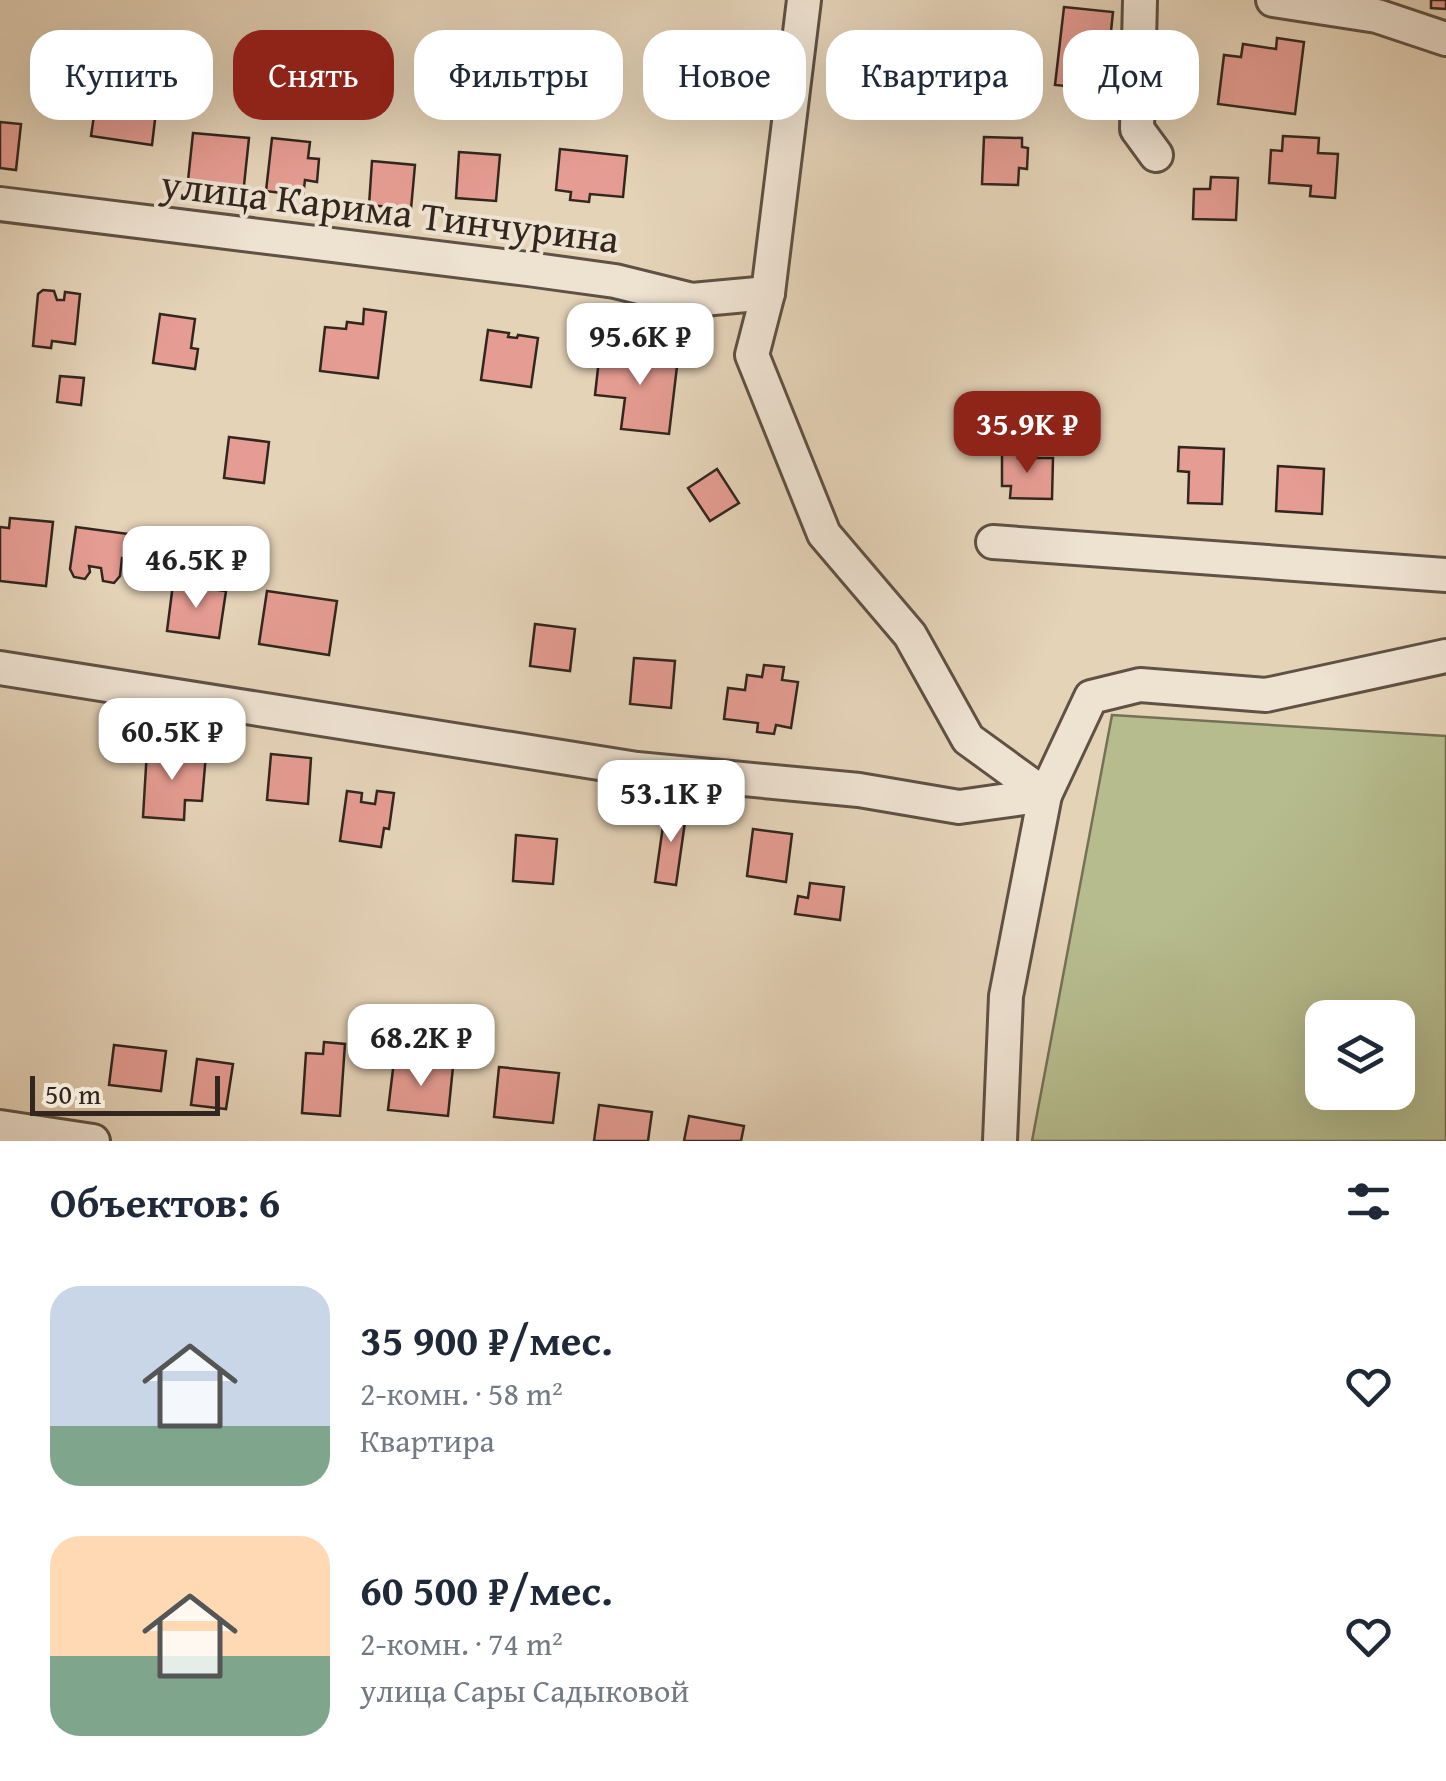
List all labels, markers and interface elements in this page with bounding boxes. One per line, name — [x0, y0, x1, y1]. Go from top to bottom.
chip: Купить — [30, 30, 213, 120]
chip: Снять — [233, 30, 394, 120]
chip: Фильтры — [414, 30, 623, 120]
chip: Новое — [643, 30, 806, 120]
chip: Квартира — [826, 30, 1043, 120]
chip: Дом — [1063, 30, 1199, 120]
street label: улица Карима Тинчурина — [157, 153, 622, 268]
pin: 95.6K ₽ — [548, 303, 732, 388]
text: 95.6K ₽ — [589, 312, 691, 359]
pin: 35.9K ₽ — [935, 391, 1119, 476]
text: 35.9K ₽ — [976, 400, 1078, 447]
pin: 46.5K ₽ — [104, 526, 288, 611]
text: 46.5K ₽ — [145, 535, 247, 582]
pin: 60.5K ₽ — [80, 698, 264, 783]
text: 60.5K ₽ — [121, 707, 223, 754]
pin: 53.1K ₽ — [579, 760, 763, 845]
text: 53.1K ₽ — [620, 769, 722, 816]
map controls — [1305, 1000, 1415, 1110]
button: layers — [1305, 1000, 1415, 1110]
pin: 68.2K ₽ — [329, 1004, 513, 1089]
text: 68.2K ₽ — [370, 1013, 472, 1060]
scale bar — [30, 1071, 220, 1116]
text: 50 m — [45, 1073, 101, 1114]
text: Объектов: 6 — [50, 1171, 280, 1232]
icon: filters — [1341, 1174, 1396, 1229]
text: 35 900 ₽/мес. — [360, 1309, 613, 1370]
icon: home — [130, 1326, 250, 1446]
icon: heart — [1341, 1359, 1396, 1414]
text: 2-комн. · 58 m² — [360, 1370, 563, 1417]
text: Квартира — [360, 1417, 495, 1464]
text: 60 500 ₽/мес. — [360, 1559, 613, 1620]
icon: home — [130, 1576, 250, 1696]
icon: heart — [1341, 1609, 1396, 1664]
text: 2-комн. · 74 m² — [360, 1620, 563, 1667]
text: улица Сары Садыковой — [360, 1667, 689, 1714]

